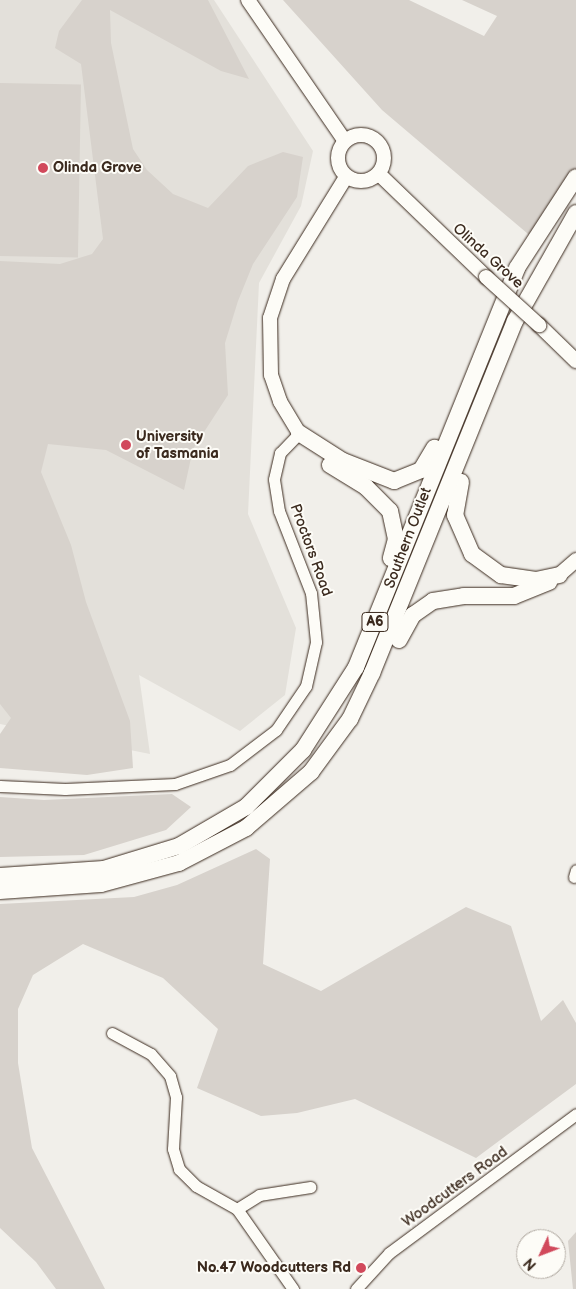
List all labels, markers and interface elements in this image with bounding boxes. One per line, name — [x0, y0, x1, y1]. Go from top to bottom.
place label: Olinda Grove — [53, 159, 142, 177]
marker: Olinda Grove — [37, 162, 49, 174]
street label: Olinda Grove — [449, 220, 527, 292]
place label: University of Tasmania — [136, 427, 219, 462]
marker: University of Tasmania — [120, 439, 132, 451]
street label: Southern Outlet — [380, 485, 436, 591]
street label: Proctors Road — [286, 501, 336, 599]
road number: A6 — [361, 610, 389, 634]
street label: Woodcutters Road — [399, 1143, 511, 1231]
north arrow — [516, 1229, 566, 1279]
text: N — [521, 1254, 540, 1274]
place label: No.47 Woodcutters Rd — [197, 1259, 351, 1277]
marker: No.47 Woodcutters Rd — [355, 1262, 367, 1274]

